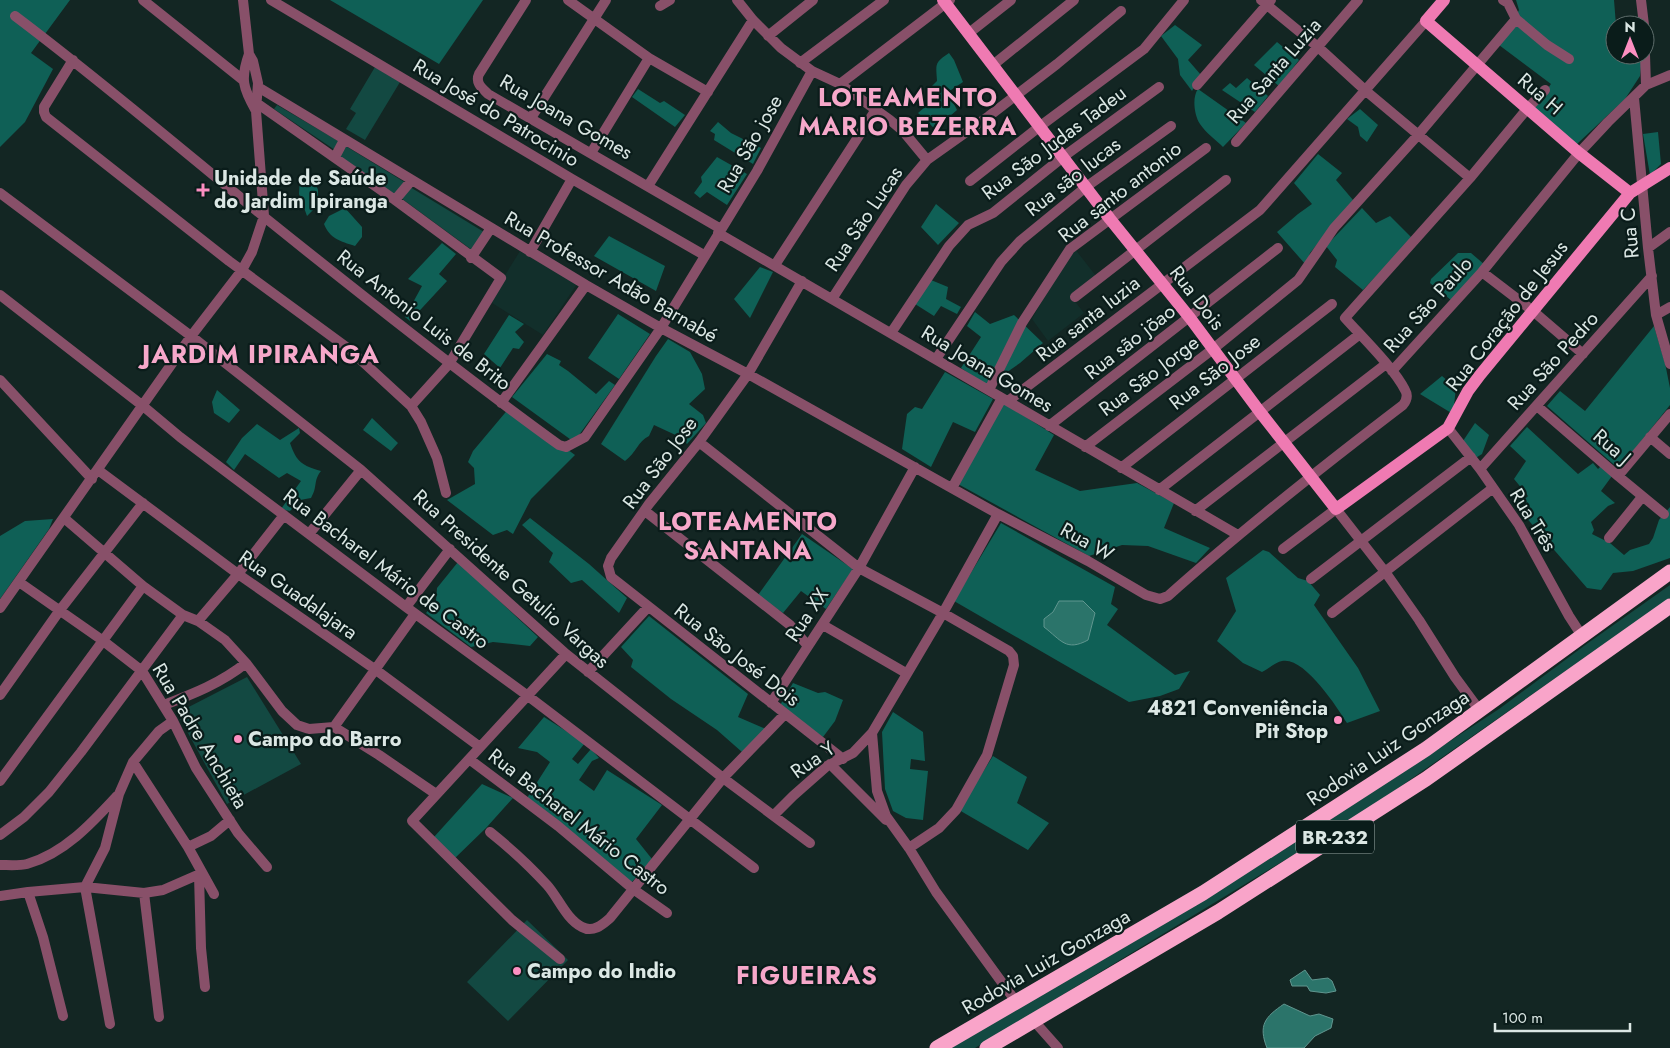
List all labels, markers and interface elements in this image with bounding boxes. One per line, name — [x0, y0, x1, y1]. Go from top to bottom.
street label: Rua Santa Luzia — [1220, 12, 1328, 130]
north arrow — [1605, 15, 1655, 65]
text: N — [1624, 17, 1636, 37]
street label: Rua José do Patrocinio — [407, 52, 585, 174]
street label: Rua H — [1511, 66, 1569, 122]
street label: Rua Joana Gomes — [494, 67, 638, 167]
district label: LOTEAMENTO MARIO BEZERRA — [799, 79, 1017, 144]
street label: Rua São Judas Tadeu — [976, 79, 1132, 207]
street label: Rua São jose — [710, 89, 790, 199]
street label: Rua são lucas — [1019, 130, 1127, 224]
street label: Rua santo antonio — [1052, 134, 1188, 250]
street label: Rua São Lucas — [818, 161, 910, 277]
place label: Unidade de Saúde do Jardim Ipiranga — [214, 164, 388, 216]
marker: Unidade de Saúde do Jardim Ipiranga — [196, 183, 210, 197]
street label: Rua Professor Adão Barnabé — [499, 204, 723, 350]
street label: Rua C — [1613, 206, 1647, 260]
street label: Rua Coração de Jesus — [1439, 235, 1575, 397]
street label: Rua Antonio Luis de Brito — [331, 243, 517, 397]
street label: Rua São Paulo — [1377, 250, 1479, 360]
street label: Rua Dois — [1162, 259, 1232, 337]
street label: Rua santa luzia — [1030, 269, 1146, 369]
street label: Rua são jõao — [1078, 297, 1182, 387]
street label: Rua São Pedro — [1501, 305, 1605, 417]
street label: Rua Joana Gomes — [916, 318, 1058, 420]
street label: Rua São Jose — [1163, 327, 1267, 417]
street label: Rua São Jorge — [1093, 329, 1205, 423]
district label: JARDIM IPIRANGA — [137, 336, 380, 372]
street label: Rua São Jose — [616, 411, 704, 515]
street label: Rua J — [1587, 422, 1637, 472]
street label: Rua Bacharel Mário de Castro — [277, 482, 495, 656]
street label: Rua Presidente Getulio Vargas — [406, 483, 616, 675]
street label: Rua Três — [1502, 483, 1564, 557]
district label: LOTEAMENTO SANTANA — [658, 503, 838, 568]
street label: Rua W — [1055, 515, 1119, 569]
street label: Rua Guadalajara — [233, 543, 363, 647]
street label: Rua XX — [778, 582, 836, 648]
street label: Rua São José Dois — [668, 597, 806, 713]
street label: Rua Padre Anchieta — [145, 658, 255, 814]
street label: Rodovia Luiz Gonzaga — [1301, 683, 1475, 813]
place label: 4821 Conveniência Pit Stop — [1147, 694, 1328, 746]
marker: 4821 Conveniência Pit Stop — [1332, 714, 1344, 726]
place label: Campo do Barro — [248, 725, 402, 754]
marker: Campo do Barro — [232, 733, 244, 745]
street label: Rua Y — [785, 734, 842, 786]
street label: Rua Bacharel Mário Castro — [482, 742, 676, 902]
road number: BR-232 — [1296, 820, 1374, 854]
street label: Rodovia Luiz Gonzaga — [956, 902, 1136, 1022]
place label: Campo do Indio — [527, 957, 676, 986]
district label: FIGUEIRAS — [736, 957, 878, 993]
marker: Campo do Indio — [511, 965, 523, 977]
scale bar — [1495, 1000, 1630, 1032]
text: 100 m — [1502, 1007, 1543, 1029]

